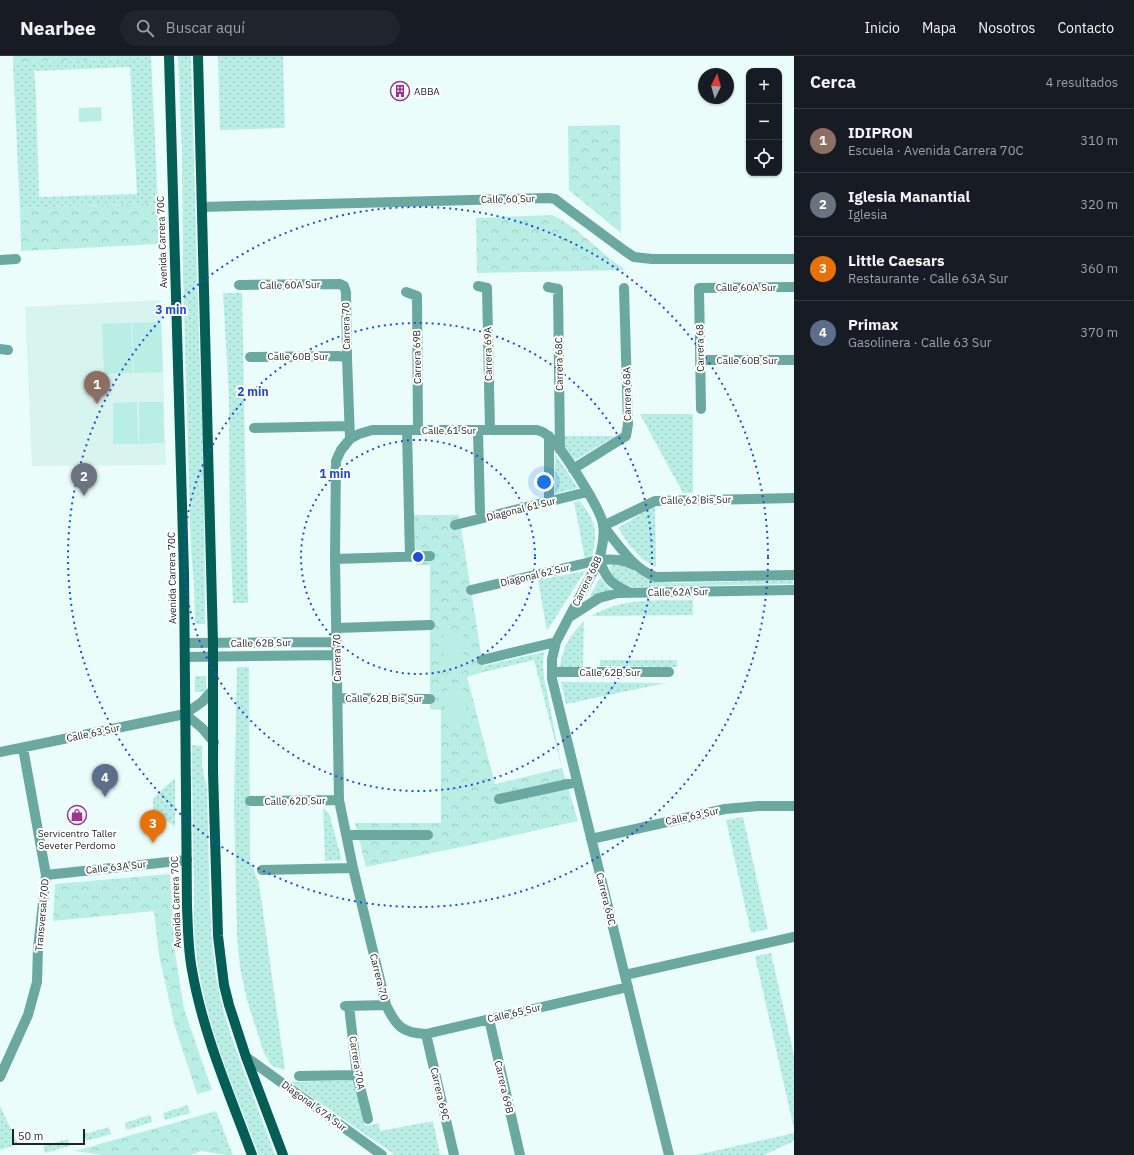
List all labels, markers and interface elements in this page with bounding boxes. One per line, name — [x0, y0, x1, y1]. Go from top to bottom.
search box — [120, 10, 400, 46]
text: Nearbee — [20, 16, 96, 40]
icon: search — [134, 17, 156, 39]
text: Buscar aquí — [166, 18, 245, 37]
text: Inicio — [864, 19, 900, 37]
text: Mapa — [922, 19, 956, 37]
text: Nosotros — [978, 19, 1035, 37]
text: Contacto — [1057, 19, 1114, 37]
north arrow — [698, 68, 734, 104]
map controls — [746, 68, 782, 176]
button: + — [746, 68, 782, 104]
text: Cerca — [810, 71, 856, 93]
text: 4 resultados — [1045, 74, 1118, 91]
building icon: ABBA — [389, 80, 411, 102]
place label: ABBA — [414, 85, 440, 98]
button: − — [746, 104, 782, 140]
text: IDIPRON — [848, 123, 913, 142]
text: 1 — [819, 132, 827, 149]
text: 310 m — [1080, 132, 1118, 149]
button: locate — [746, 140, 782, 176]
text: Escuela · Avenida Carrera 70C — [848, 142, 1024, 159]
text: Iglesia Manantial — [848, 187, 970, 206]
street label: Calle 60 Sur — [481, 192, 536, 206]
street label: Avenida Carrera 70C — [154, 196, 170, 288]
text: 2 — [819, 196, 827, 213]
text: 320 m — [1080, 196, 1118, 213]
text: Iglesia — [848, 206, 887, 223]
text: Little Caesars — [848, 251, 945, 270]
text: 3 — [819, 260, 827, 277]
text: 360 m — [1080, 260, 1118, 277]
text: Restaurante · Calle 63A Sur — [848, 270, 1008, 287]
street label: Calle 60A Sur — [260, 278, 321, 292]
street label: Calle 60A Sur — [716, 281, 777, 294]
text: 3 min — [155, 302, 187, 317]
street label: Carrera 70 — [339, 302, 353, 350]
text: Primax — [848, 315, 898, 334]
street label: Carrera 68 — [693, 324, 707, 372]
text: 4 — [819, 324, 827, 341]
text: 370 m — [1080, 324, 1118, 341]
street label: Carrera 69A — [481, 326, 495, 381]
street label: Carrera 69B — [410, 330, 424, 384]
text: Gasolinera · Calle 63 Sur — [848, 334, 992, 351]
street label: Carrera 68C — [552, 337, 566, 391]
street label: Calle 60B Sur — [268, 350, 329, 363]
street label: Calle 60B Sur — [717, 354, 778, 367]
street label: Carrera 68A — [620, 366, 634, 421]
pin: 1 — [84, 371, 110, 404]
text: 2 min — [237, 384, 269, 399]
street label: Calle 61 Sur — [422, 424, 476, 437]
pin: 2 — [71, 463, 97, 496]
text: 1 min — [319, 466, 351, 481]
your location — [534, 472, 554, 492]
street label: Calle 62 Bis Sur — [661, 493, 732, 507]
street label: Diagonal 61 Sur — [485, 494, 557, 524]
street label: Avenida Carrera 70C — [165, 532, 179, 624]
centre of rings — [411, 550, 425, 564]
street label: Carrera 68B — [569, 554, 605, 608]
street label: Diagonal 62 Sur — [499, 561, 571, 589]
street label: Calle 62A Sur — [648, 585, 709, 599]
street label: Carrera 70 — [330, 634, 344, 682]
street label: Calle 62B Sur — [230, 636, 292, 650]
street label: Calle 62B Sur — [580, 666, 641, 679]
street label: Calle 62B Bis Sur — [345, 692, 423, 705]
street label: Calle 63 Sur — [65, 721, 121, 745]
pin: 4 — [92, 764, 118, 797]
street label: Calle 62D Sur — [264, 794, 326, 808]
shop icon: Servicentro Taller Seveter Perdomo — [66, 804, 88, 826]
street label: Calle 63 Sur — [664, 804, 720, 828]
pin: 3 — [140, 810, 166, 843]
place label: Servicentro Taller Seveter Perdomo — [38, 827, 117, 852]
street label: Avenida Carrera 70C — [168, 856, 184, 948]
street label: Calle 63A Sur — [85, 857, 147, 877]
street label: Carrera 68C — [593, 871, 619, 927]
street label: Transversal 70D — [32, 878, 52, 952]
street label: Carrera 70 — [367, 952, 391, 1002]
street label: Calle 65 Sur — [486, 1000, 542, 1025]
street label: Carrera 70A — [346, 1035, 368, 1091]
street label: Carrera 69B — [492, 1059, 516, 1115]
street label: Carrera 69C — [428, 1066, 452, 1122]
street label: Diagonal 67A Sur — [279, 1078, 349, 1134]
scale bar — [12, 1127, 85, 1146]
text: 50 m — [18, 1129, 43, 1143]

